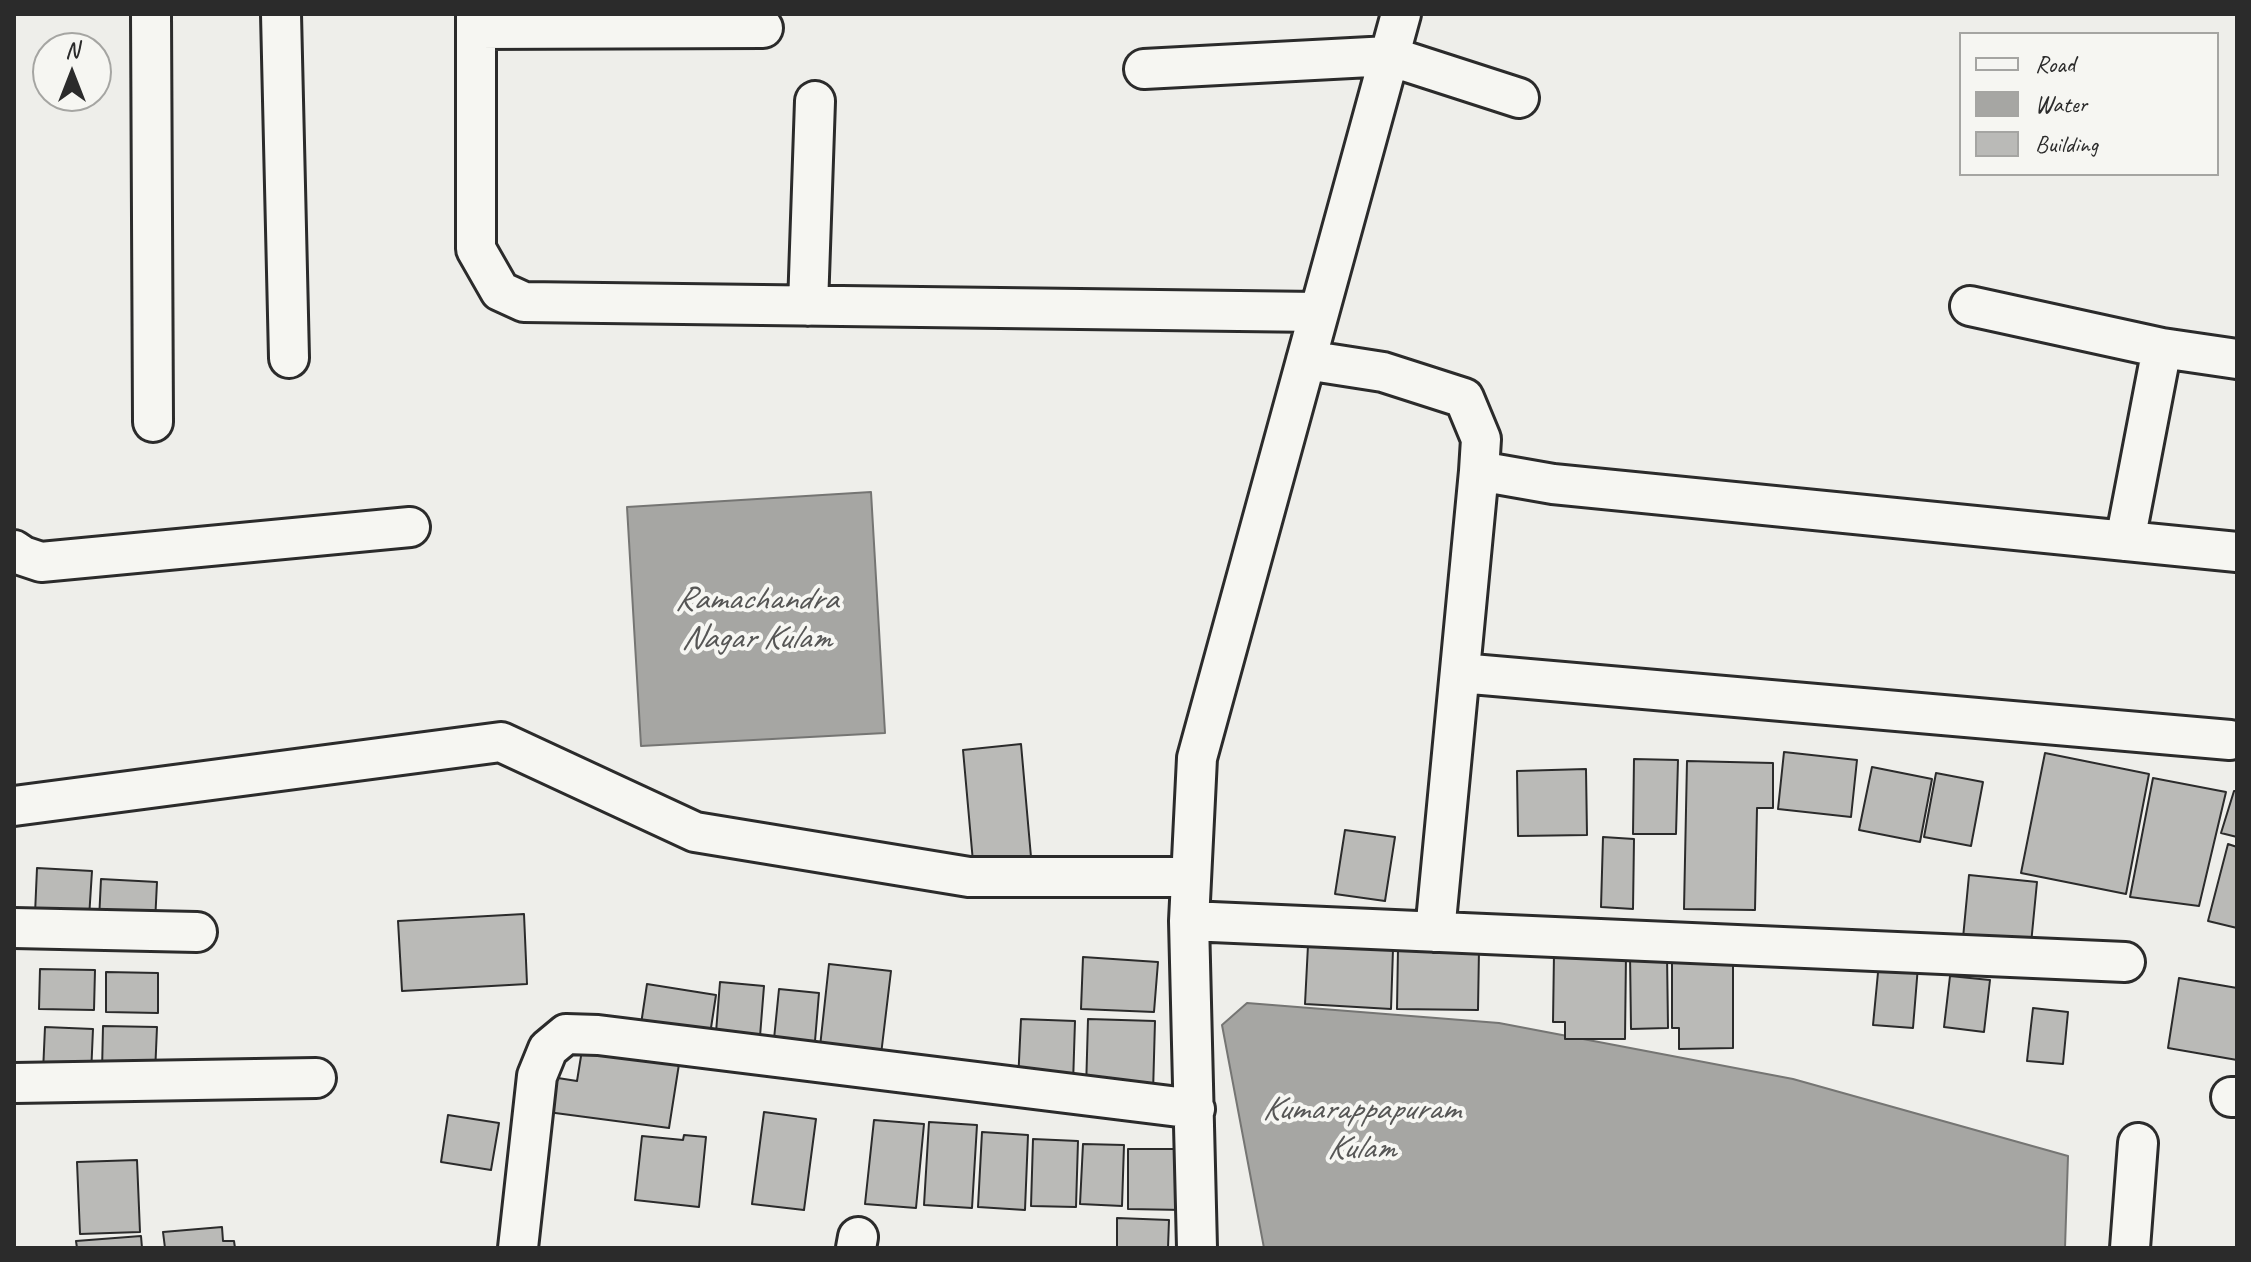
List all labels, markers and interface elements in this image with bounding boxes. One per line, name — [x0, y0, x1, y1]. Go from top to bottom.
north arrow — [32, 32, 112, 112]
legend — [1959, 32, 2219, 176]
text: N — [65, 36, 79, 64]
text: Road — [2035, 49, 2075, 79]
text: Water — [2035, 89, 2087, 119]
text: Building — [2035, 129, 2098, 159]
water label: Ramachandra Nagar Kulam — [675, 580, 837, 660]
water label: Kumarappapuram Kulam — [1262, 1090, 1460, 1170]

